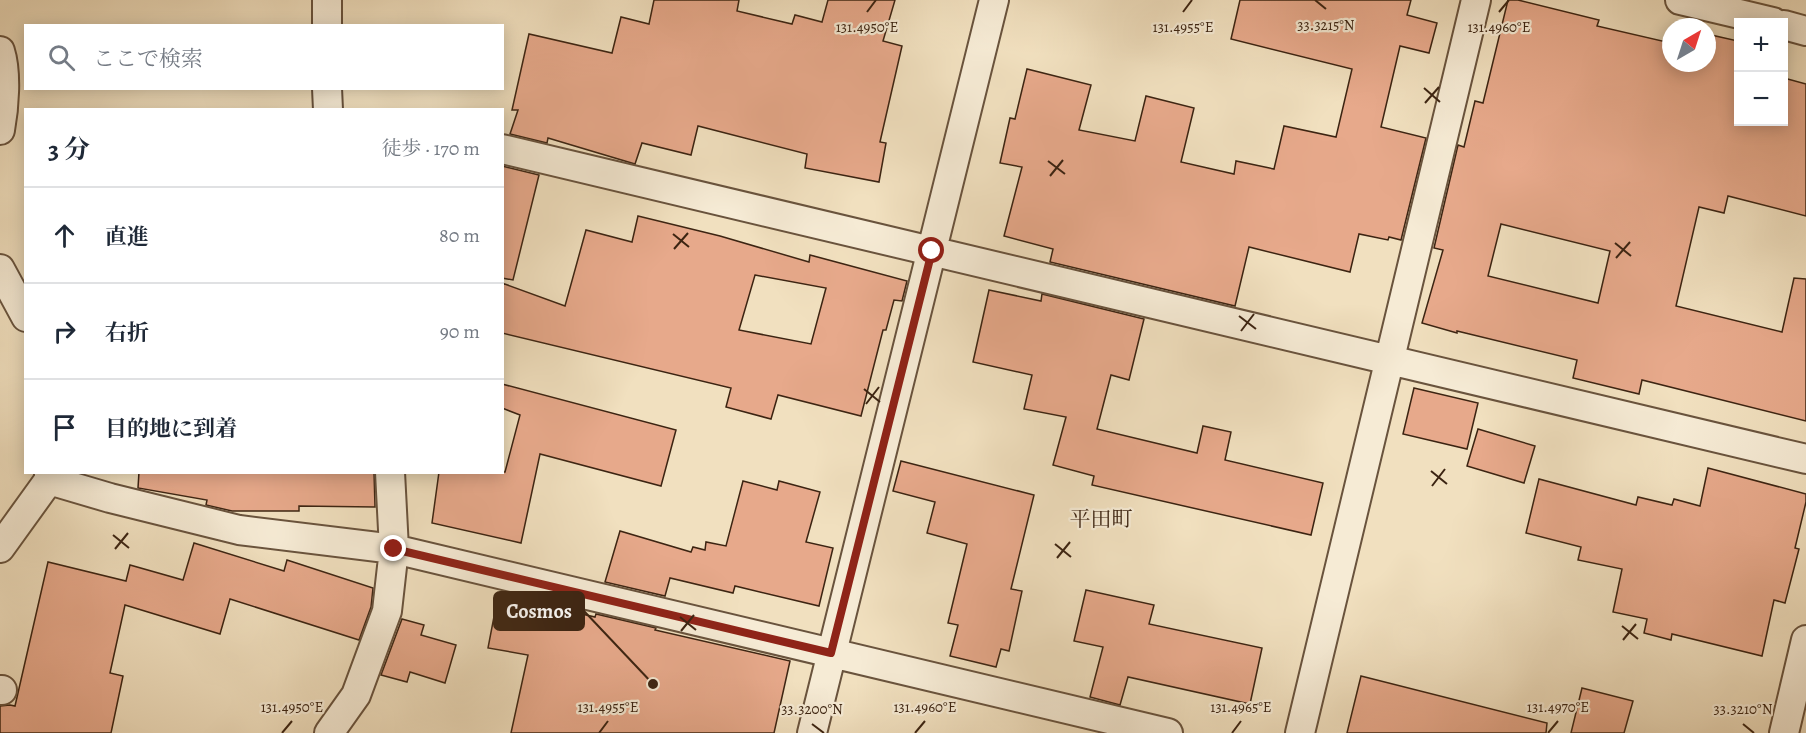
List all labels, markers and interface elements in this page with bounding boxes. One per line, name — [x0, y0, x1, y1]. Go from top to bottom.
text: 33.3215°N — [1297, 15, 1355, 35]
text: 131.4950°E — [836, 17, 898, 37]
text: 131.4955°E — [1153, 17, 1214, 37]
text: 131.4960°E — [1467, 17, 1531, 37]
north arrow — [1662, 18, 1716, 72]
map controls — [1734, 18, 1788, 126]
button: + — [1734, 18, 1788, 72]
search box — [24, 24, 504, 90]
icon: search — [45, 41, 78, 74]
text: ここで検索 — [93, 44, 203, 74]
button: − — [1734, 72, 1788, 126]
text: 3 分 — [48, 132, 90, 167]
text: 徒歩 · 170 m — [382, 135, 480, 162]
icon: ahead — [48, 219, 81, 252]
text: 直進 — [105, 222, 149, 252]
text: 80 m — [439, 222, 480, 249]
route start — [918, 237, 944, 263]
icon: right — [48, 315, 81, 348]
text: 右折 — [105, 318, 149, 348]
text: 90 m — [440, 318, 480, 345]
icon: arrive — [48, 411, 81, 444]
text: 目的地に到着 — [105, 414, 237, 444]
district label: 平田町 — [1070, 505, 1133, 533]
route end — [380, 535, 406, 561]
callout: Cosmos — [494, 592, 584, 630]
text: Cosmos — [506, 598, 572, 625]
text: 131.4950°E — [261, 697, 323, 717]
text: 131.4955°E — [578, 697, 639, 717]
text: 131.4960°E — [893, 697, 957, 717]
text: 131.4965°E — [1210, 697, 1272, 717]
text: 131.4970°E — [1527, 697, 1589, 717]
text: 33.3200°N — [781, 699, 843, 719]
text: 33.3210°N — [1714, 699, 1773, 719]

